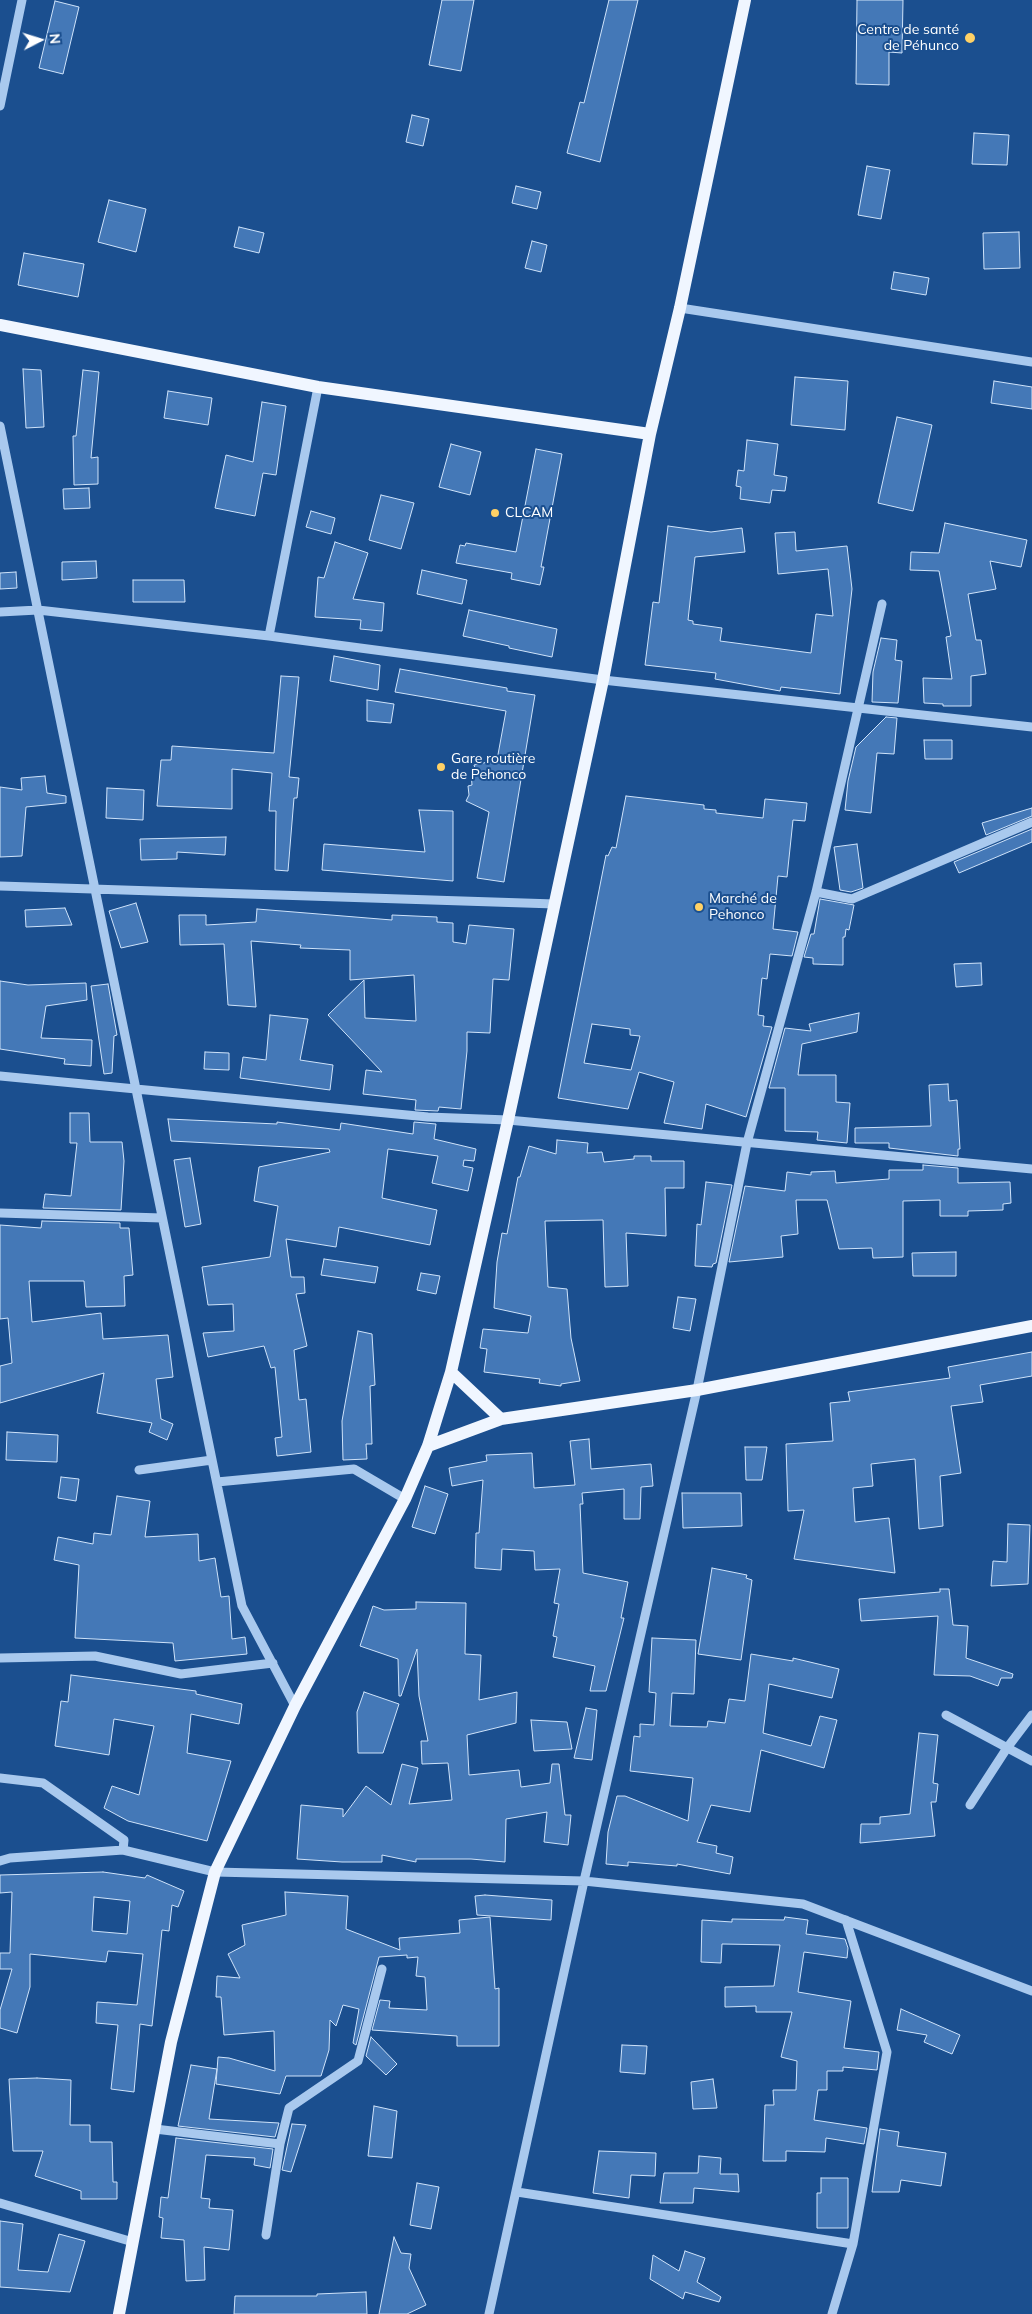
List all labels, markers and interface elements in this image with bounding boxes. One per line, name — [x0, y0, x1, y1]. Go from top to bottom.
north arrow — [15, 15, 65, 65]
place label: Centre de santé de Péhunco — [857, 22, 959, 54]
marker: Centre de santé de Péhunco — [963, 31, 977, 45]
text: N — [46, 33, 64, 45]
place label: CLCAM — [505, 505, 553, 521]
marker: CLCAM — [489, 507, 501, 519]
place label: Gare routière de Pehonco — [451, 751, 535, 784]
marker: Gare routière de Pehonco — [435, 761, 447, 773]
place label: Marché de Pehonco — [709, 891, 777, 924]
marker: Marché de Pehonco — [693, 901, 705, 913]

